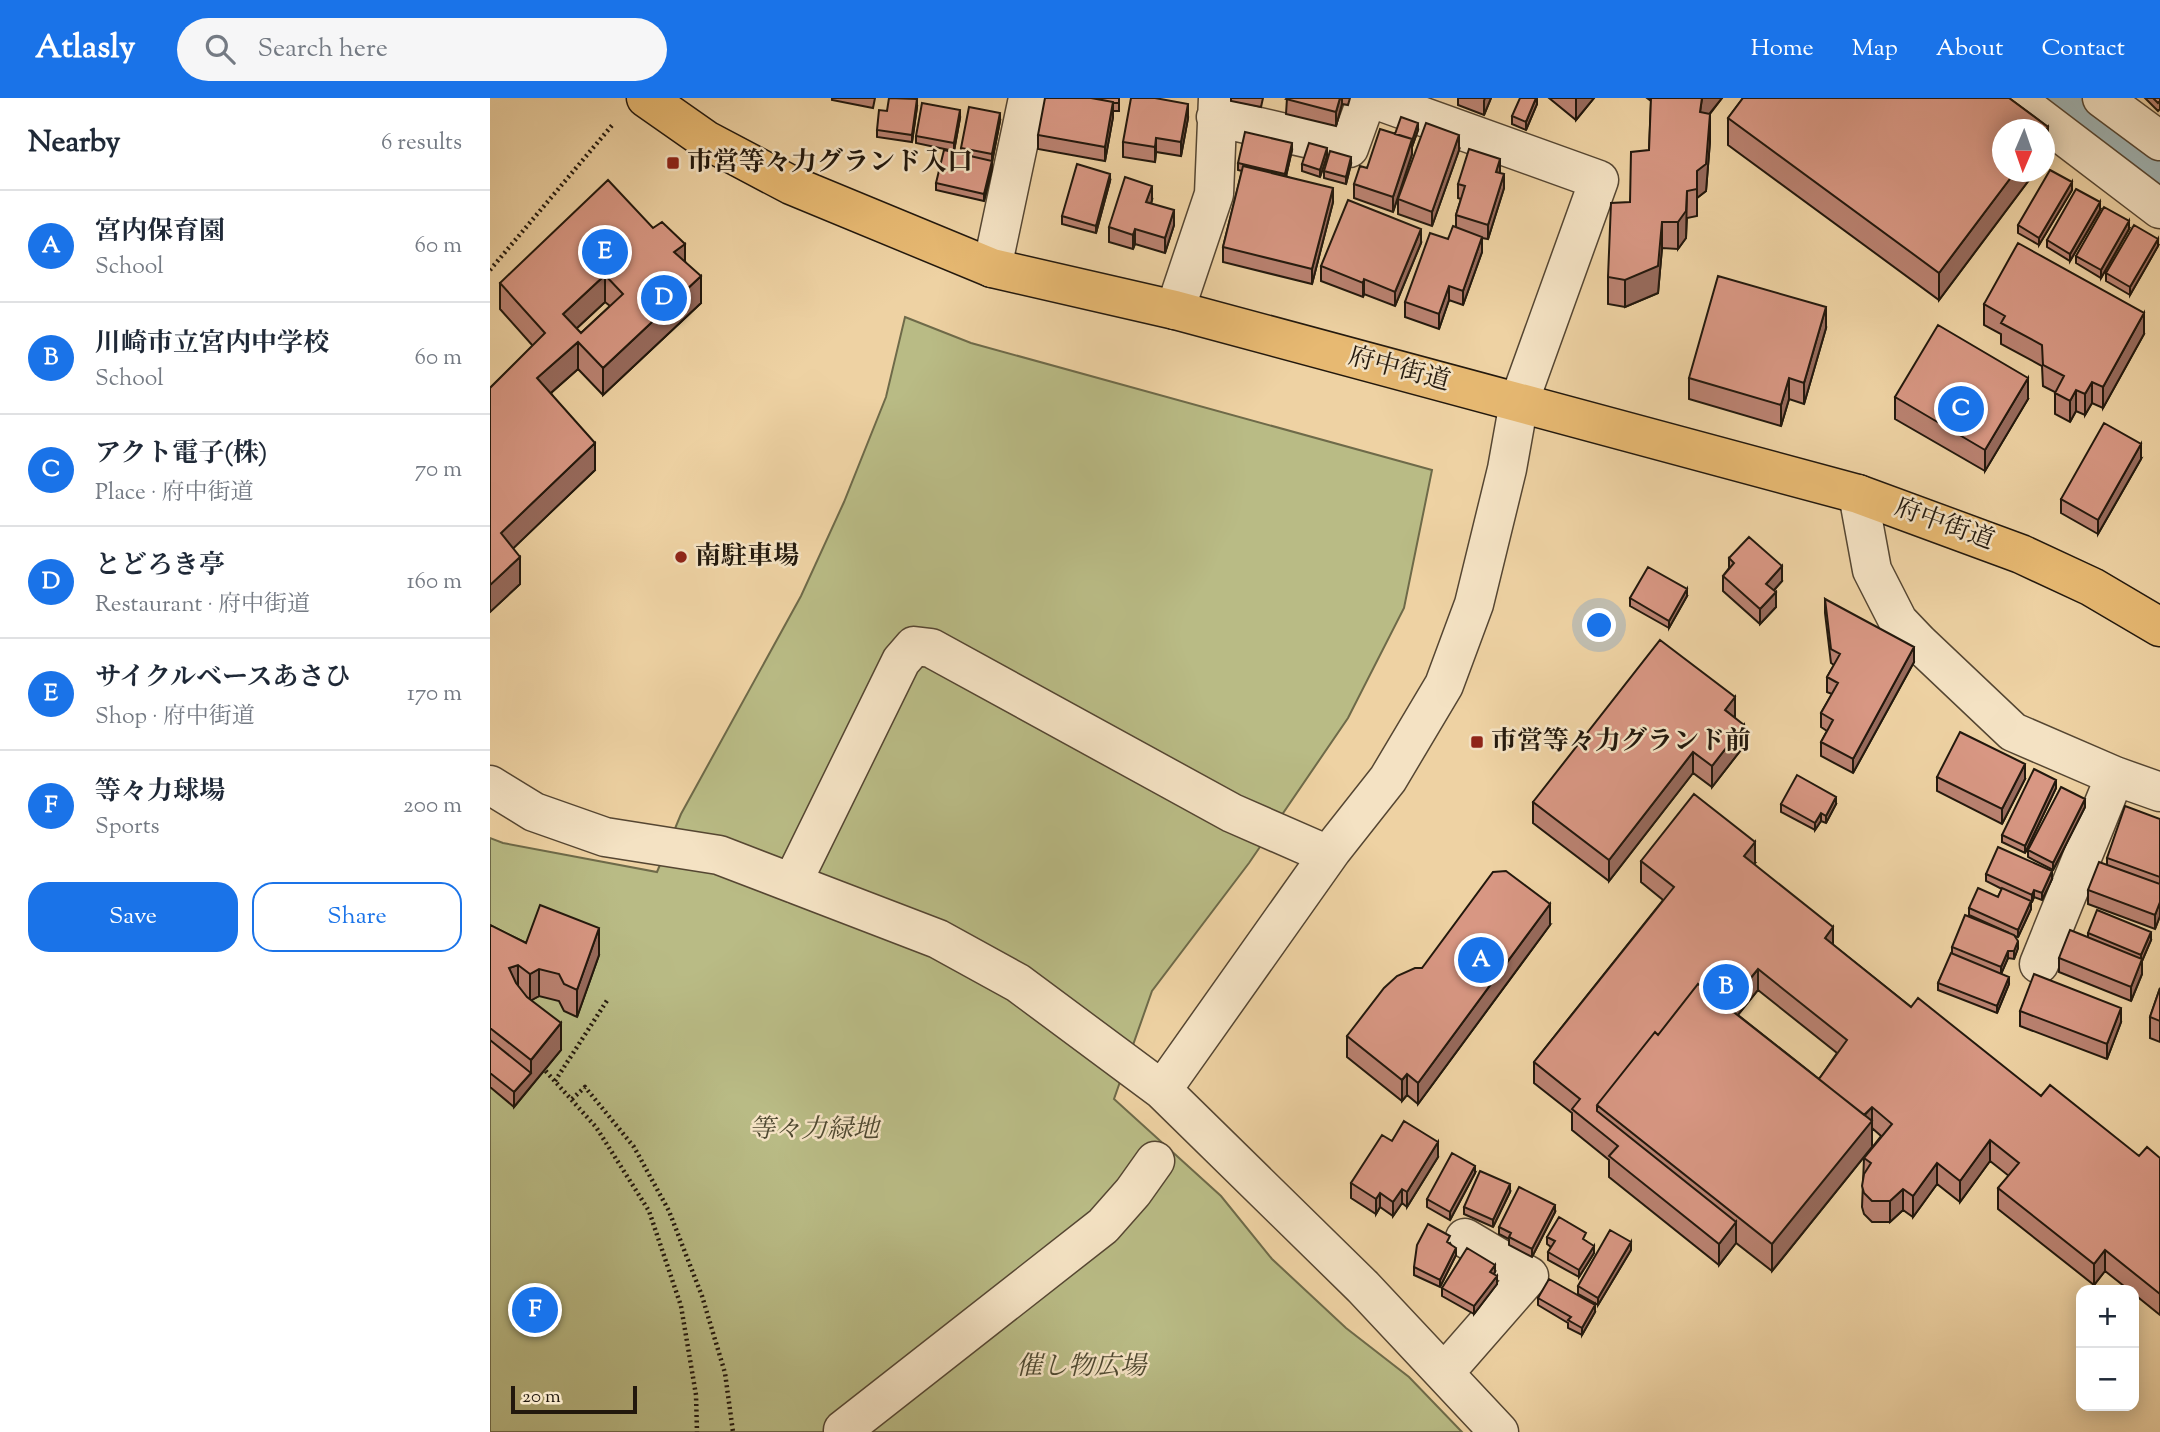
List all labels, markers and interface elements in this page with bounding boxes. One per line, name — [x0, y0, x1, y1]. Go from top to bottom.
search box — [177, 18, 667, 81]
text: Atlasly — [35, 25, 135, 73]
icon: search — [201, 30, 239, 68]
text: Search here — [257, 31, 388, 68]
text: Home — [1751, 32, 1814, 66]
text: Map — [1852, 32, 1898, 66]
text: About — [1936, 32, 2003, 66]
text: Contact — [2041, 32, 2125, 66]
north arrow — [1992, 119, 2055, 182]
text: Nearby — [28, 122, 120, 165]
text: 6 results — [381, 127, 462, 160]
place label: 市営等々力グランド入口 — [687, 145, 973, 182]
marker: 市営等々力グランド入口 — [665, 155, 681, 171]
text: 宮内保育園 — [95, 214, 225, 251]
pin: E — [582, 226, 628, 278]
text: A — [42, 230, 60, 263]
text: 60 m — [414, 230, 462, 263]
text: School — [95, 251, 164, 284]
pin: D — [641, 272, 687, 324]
text: 川崎市立宮内中学校 — [95, 326, 329, 363]
street label: 府中街道 — [1344, 339, 1454, 401]
text: B — [44, 342, 58, 375]
text: 60 m — [414, 342, 462, 375]
text: School — [95, 363, 164, 396]
pin: C — [1938, 383, 1984, 435]
text: アクト電子(株) — [95, 436, 267, 473]
text: C — [42, 454, 60, 487]
text: 70 m — [415, 454, 462, 487]
text: Place · 府中街道 — [95, 477, 253, 510]
street label: 府中街道 — [1889, 490, 1999, 560]
place label: 南駐車場 — [695, 539, 799, 576]
text: とどろき亭 — [95, 548, 225, 585]
marker: 南駐車場 — [673, 549, 689, 565]
text: D — [42, 566, 60, 599]
text: 160 m — [407, 566, 462, 599]
text: Restaurant · 府中街道 — [95, 589, 310, 622]
your location — [1582, 608, 1616, 642]
text: サイクルベースあさひ — [95, 660, 351, 697]
text: E — [44, 678, 58, 711]
text: 170 m — [407, 678, 462, 711]
text: Shop · 府中街道 — [95, 701, 255, 734]
place label: 市営等々力グランド前 — [1491, 724, 1751, 761]
marker: 市営等々力グランド前 — [1469, 734, 1485, 750]
text: 等々力球場 — [95, 774, 225, 811]
text: F — [45, 790, 57, 823]
text: 200 m — [403, 790, 462, 823]
text: Sports — [95, 811, 160, 844]
button: Save — [28, 882, 238, 952]
button: Share — [252, 882, 462, 952]
pin: A — [1458, 934, 1504, 986]
pin: B — [1703, 961, 1749, 1013]
park label: 等々力緑地 — [749, 1112, 882, 1149]
pin: F — [512, 1284, 558, 1336]
map controls — [2076, 1285, 2139, 1411]
button: + — [2076, 1285, 2139, 1348]
button: − — [2076, 1348, 2139, 1411]
park label: 催し物広場 — [1016, 1349, 1148, 1386]
scale bar — [511, 1383, 637, 1415]
text: 20 m — [522, 1384, 561, 1411]

